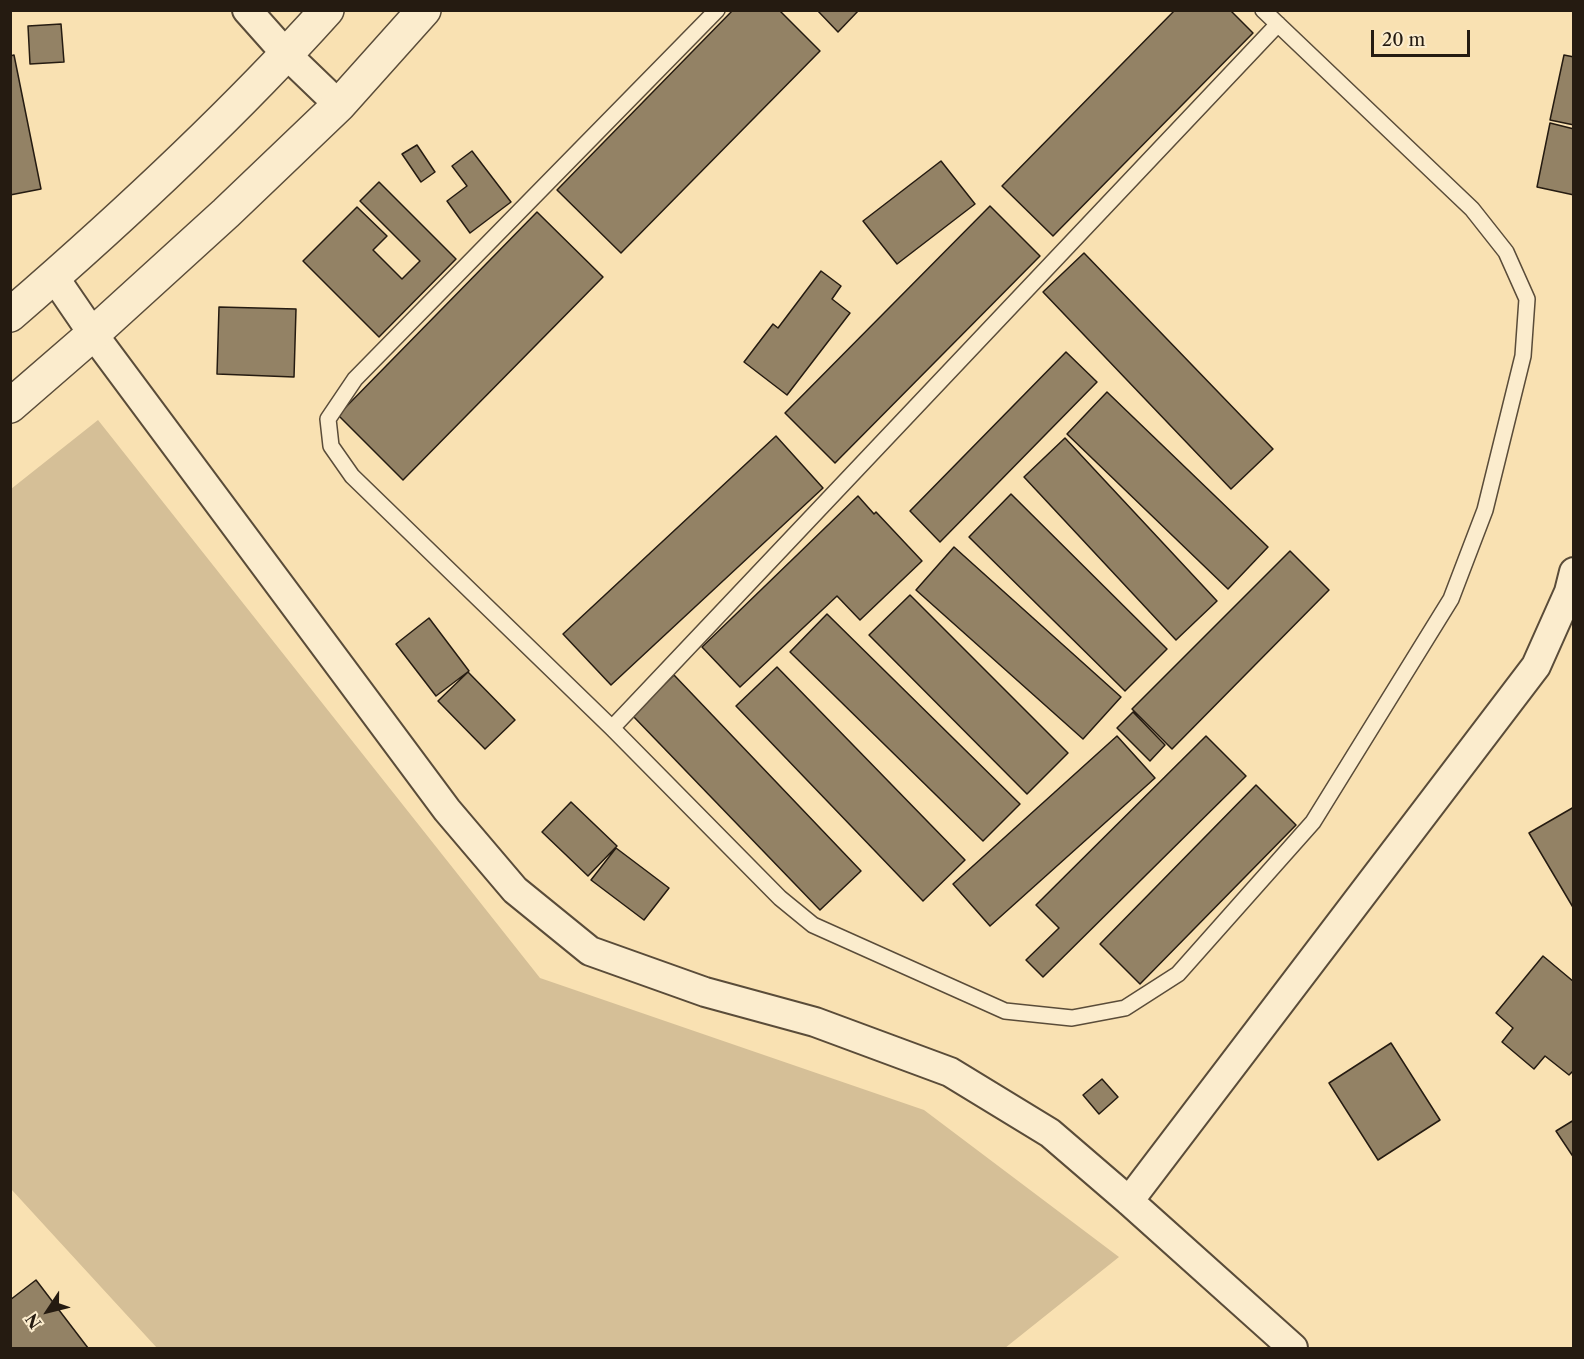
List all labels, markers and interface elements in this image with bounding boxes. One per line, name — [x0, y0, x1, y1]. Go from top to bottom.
scale bar — [1374, 18, 1473, 56]
text: 20 m — [1382, 29, 1425, 51]
north arrow — [18, 1281, 78, 1341]
text: N — [21, 1310, 45, 1333]

